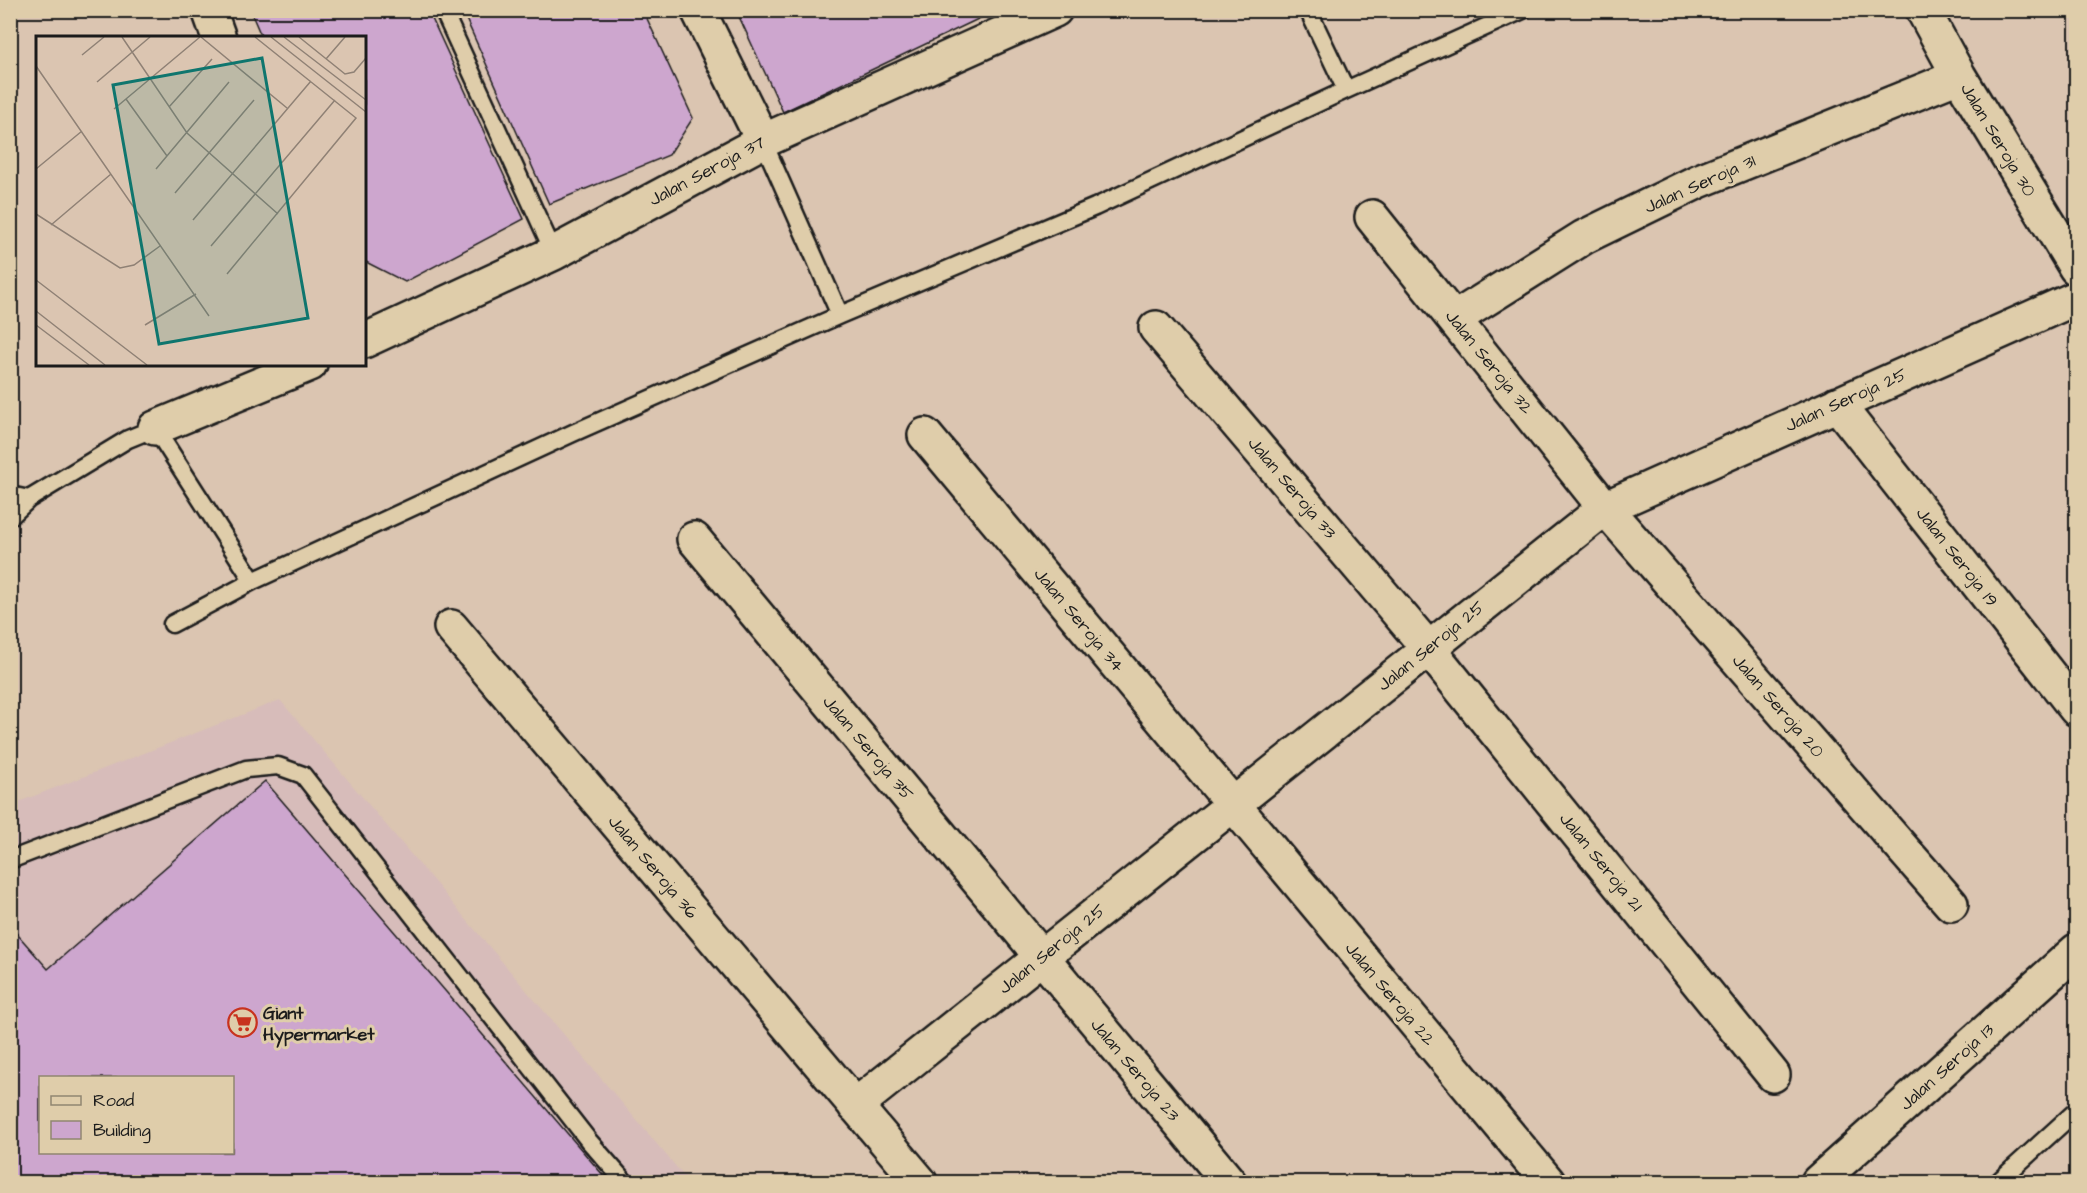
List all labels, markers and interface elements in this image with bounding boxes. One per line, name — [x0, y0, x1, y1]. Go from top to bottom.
inset map — [36, 36, 366, 366]
street label: Jalan Seroja 30 — [1954, 79, 2042, 201]
street label: Jalan Seroja 37 — [645, 130, 769, 212]
street label: Jalan Seroja 31 — [1640, 148, 1760, 220]
street label: Jalan Seroja 32 — [1439, 305, 1539, 420]
street label: Jalan Seroja 25 — [1781, 362, 1911, 438]
street label: Jalan Seroja 33 — [1242, 432, 1342, 544]
street label: Jalan Seroja 19 — [1910, 502, 2004, 612]
street label: Jalan Seroja 34 — [1028, 562, 1130, 678]
street label: Jalan Seroja 25 — [1372, 595, 1490, 697]
street label: Jalan Seroja 20 — [1726, 649, 1830, 763]
street label: Jalan Seroja 35 — [817, 690, 919, 806]
street label: Jalan Seroja 21 — [1553, 807, 1649, 917]
street label: Jalan Seroja 36 — [602, 810, 704, 924]
street label: Jalan Seroja 25 — [993, 898, 1111, 1000]
street label: Jalan Seroja 22 — [1339, 937, 1441, 1052]
place label: Giant Hypermarket — [263, 1001, 375, 1048]
supermarket icon: Giant Hypermarket — [226, 1007, 258, 1039]
street label: Jalan Seroja 23 — [1085, 1013, 1185, 1127]
street label: Jalan Seroja 13 — [1894, 1018, 2000, 1116]
legend — [39, 1076, 234, 1154]
text: Road — [93, 1088, 134, 1113]
text: Building — [93, 1118, 151, 1144]

